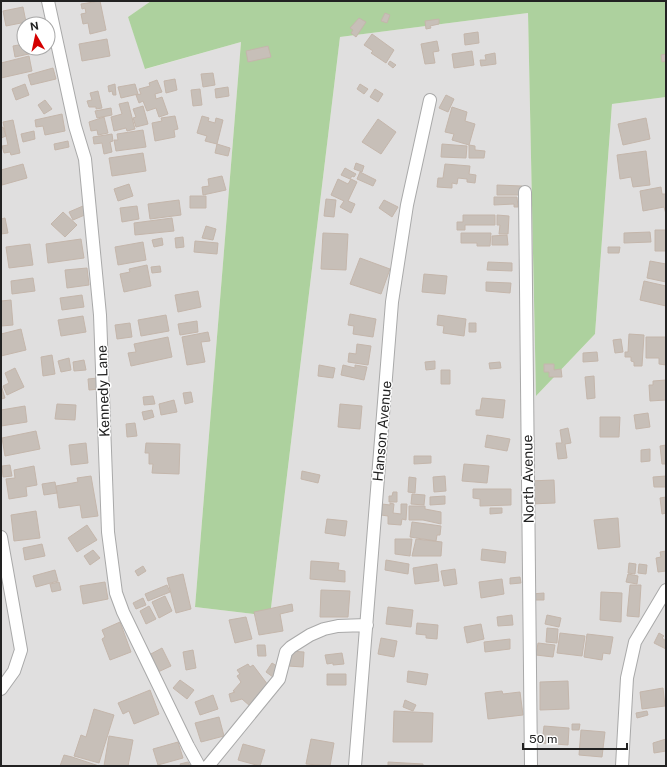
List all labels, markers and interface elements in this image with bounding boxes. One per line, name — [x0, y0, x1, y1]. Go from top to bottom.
north arrow — [16, 16, 56, 56]
text: N — [29, 20, 40, 33]
street label: Kennedy Lane — [93, 345, 113, 437]
street label: Hanson Avenue — [370, 380, 394, 482]
street label: North Avenue — [519, 434, 537, 523]
scale bar — [523, 725, 627, 751]
text: 50 m — [529, 732, 557, 746]

